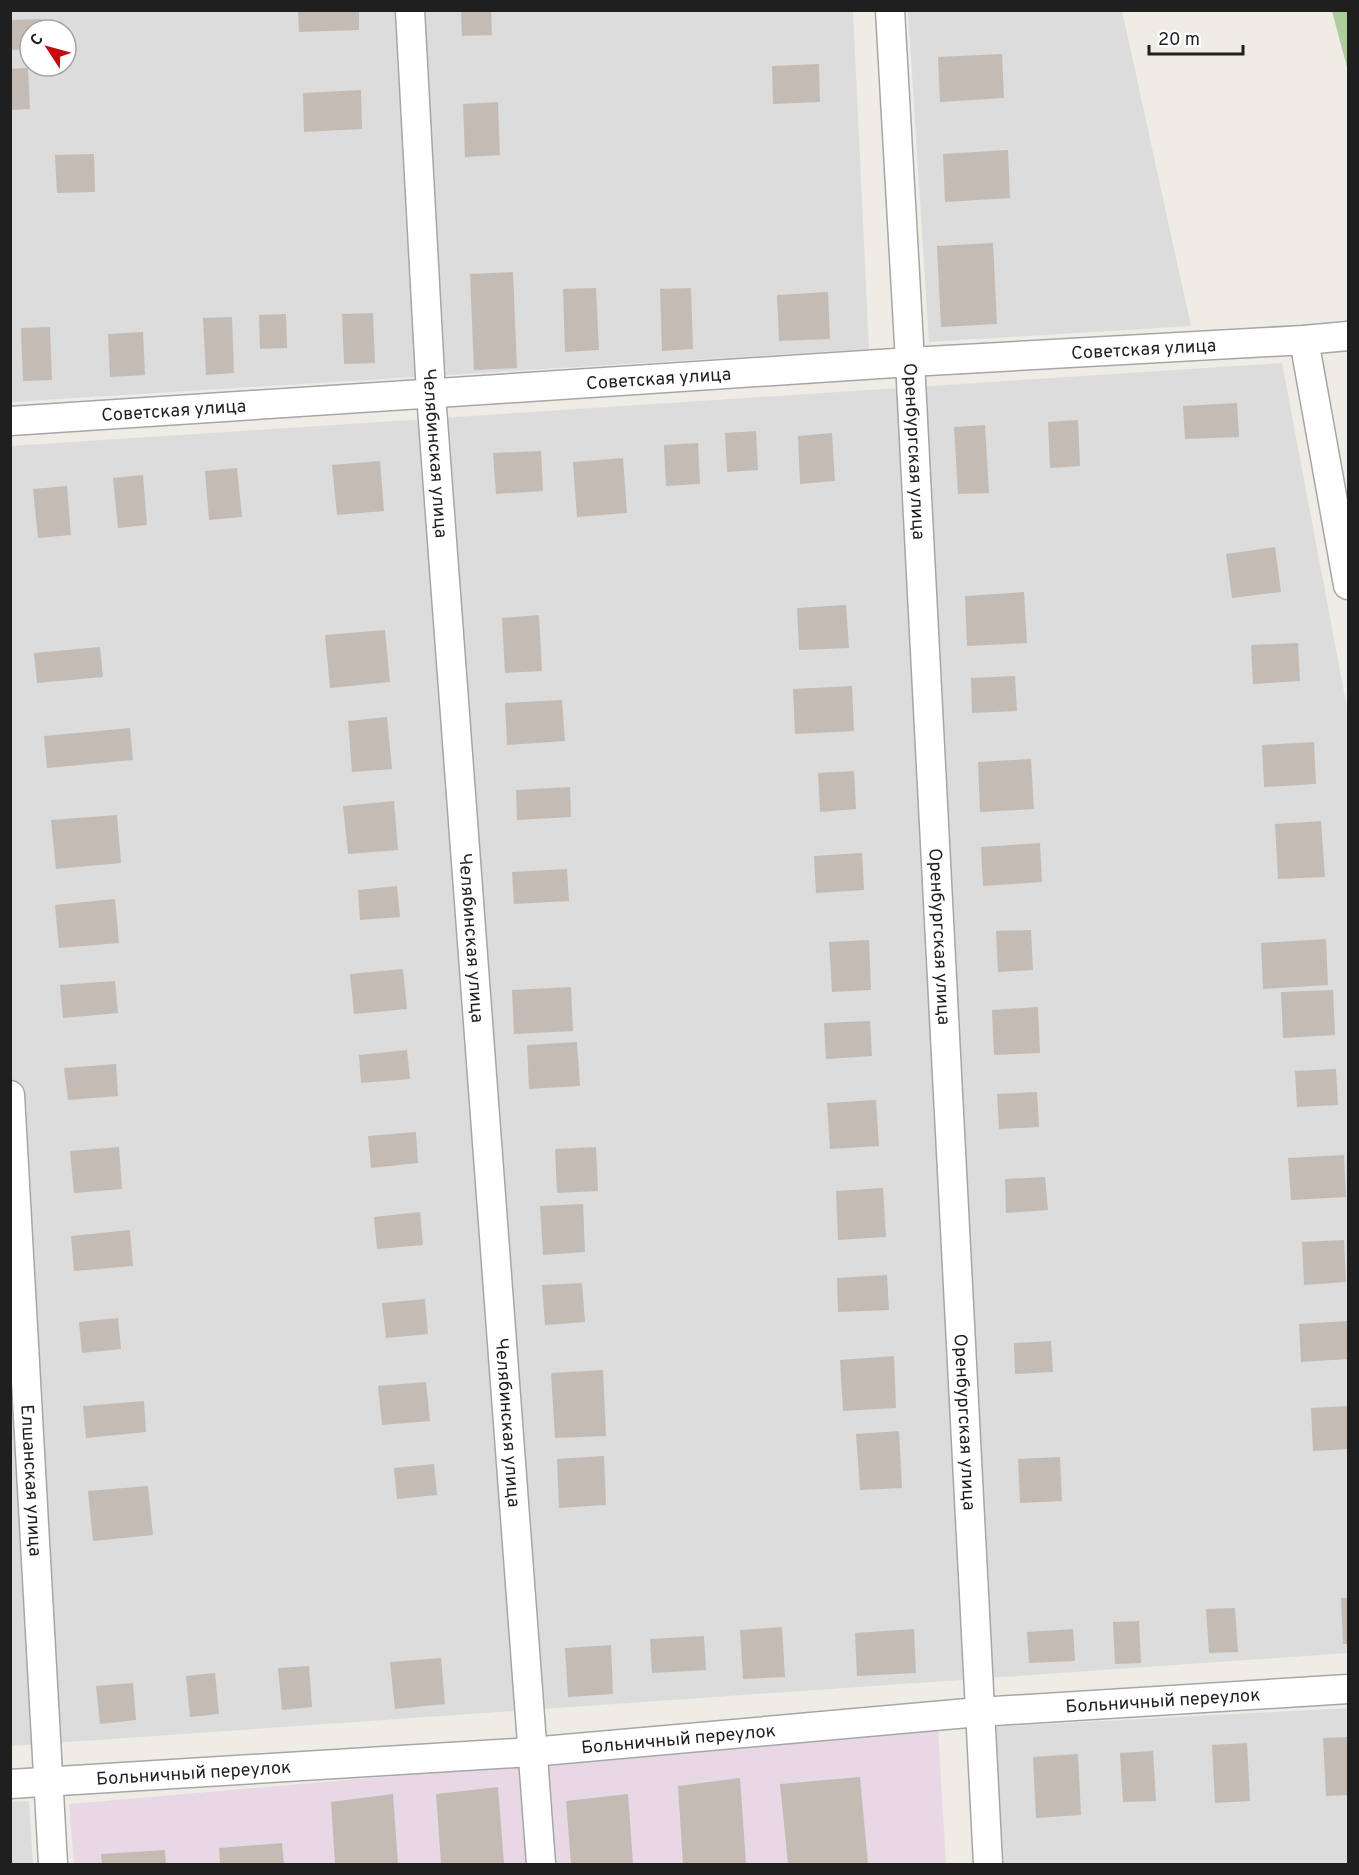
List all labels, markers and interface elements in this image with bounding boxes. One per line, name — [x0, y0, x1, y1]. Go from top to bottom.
north arrow — [18, 18, 78, 78]
scale bar — [1149, 18, 1244, 56]
text: 20 m — [1158, 29, 1200, 52]
text: С — [26, 30, 49, 50]
street label: Советская улица — [1071, 335, 1217, 366]
street label: Оренбургская улица — [897, 362, 929, 540]
street label: Советская улица — [586, 364, 732, 396]
street label: Челябинская улица — [417, 368, 452, 539]
street label: Советская улица — [101, 396, 247, 428]
street label: Оренбургская улица — [922, 848, 954, 1026]
street label: Челябинская улица — [452, 852, 488, 1024]
street label: Оренбургская улица — [947, 1333, 980, 1511]
street label: Челябинская улица — [489, 1337, 524, 1508]
street label: Елшанская улица — [14, 1404, 46, 1557]
street label: Больничный переулок — [1065, 1684, 1261, 1720]
street label: Больничный переулок — [580, 1720, 777, 1760]
street label: Больничный переулок — [96, 1757, 292, 1792]

